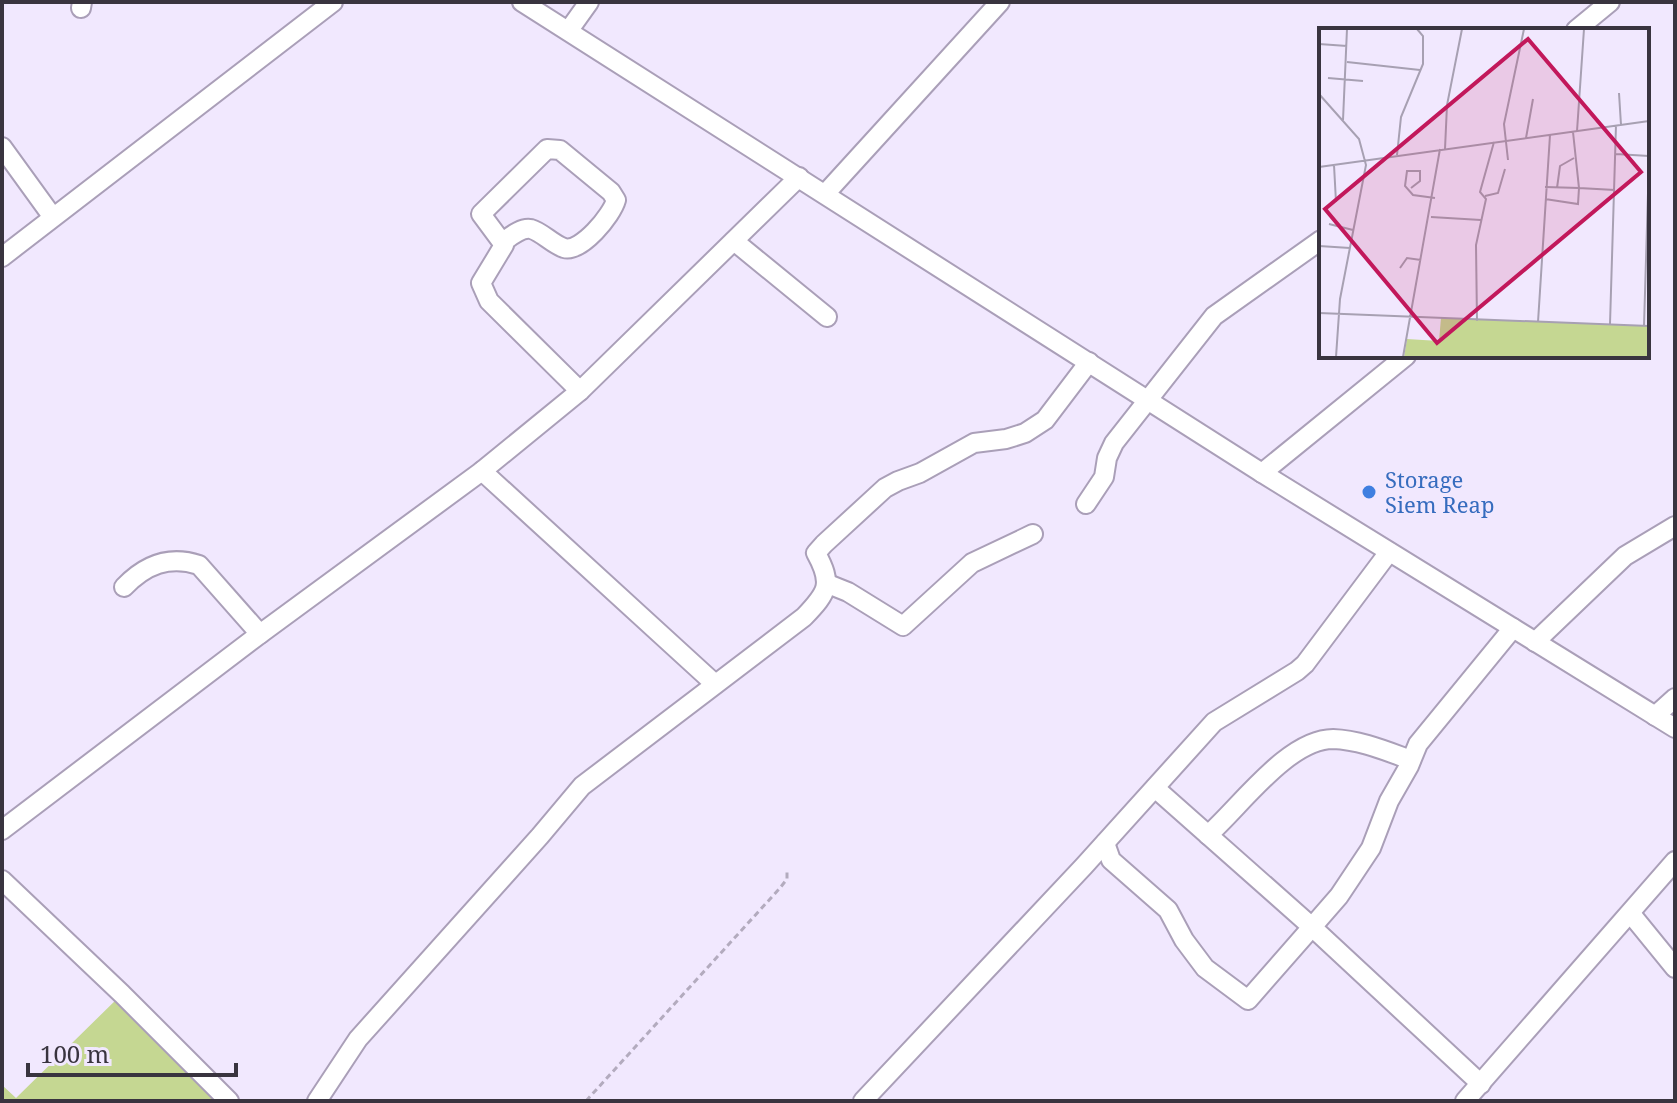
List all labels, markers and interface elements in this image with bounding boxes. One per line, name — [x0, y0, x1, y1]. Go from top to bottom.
inset map — [1319, 28, 1649, 358]
place label: Storage Siem Reap — [1385, 464, 1494, 519]
marker: Storage Siem Reap — [1360, 483, 1378, 501]
scale bar — [28, 1027, 236, 1077]
text: 100 m — [40, 1037, 109, 1070]

